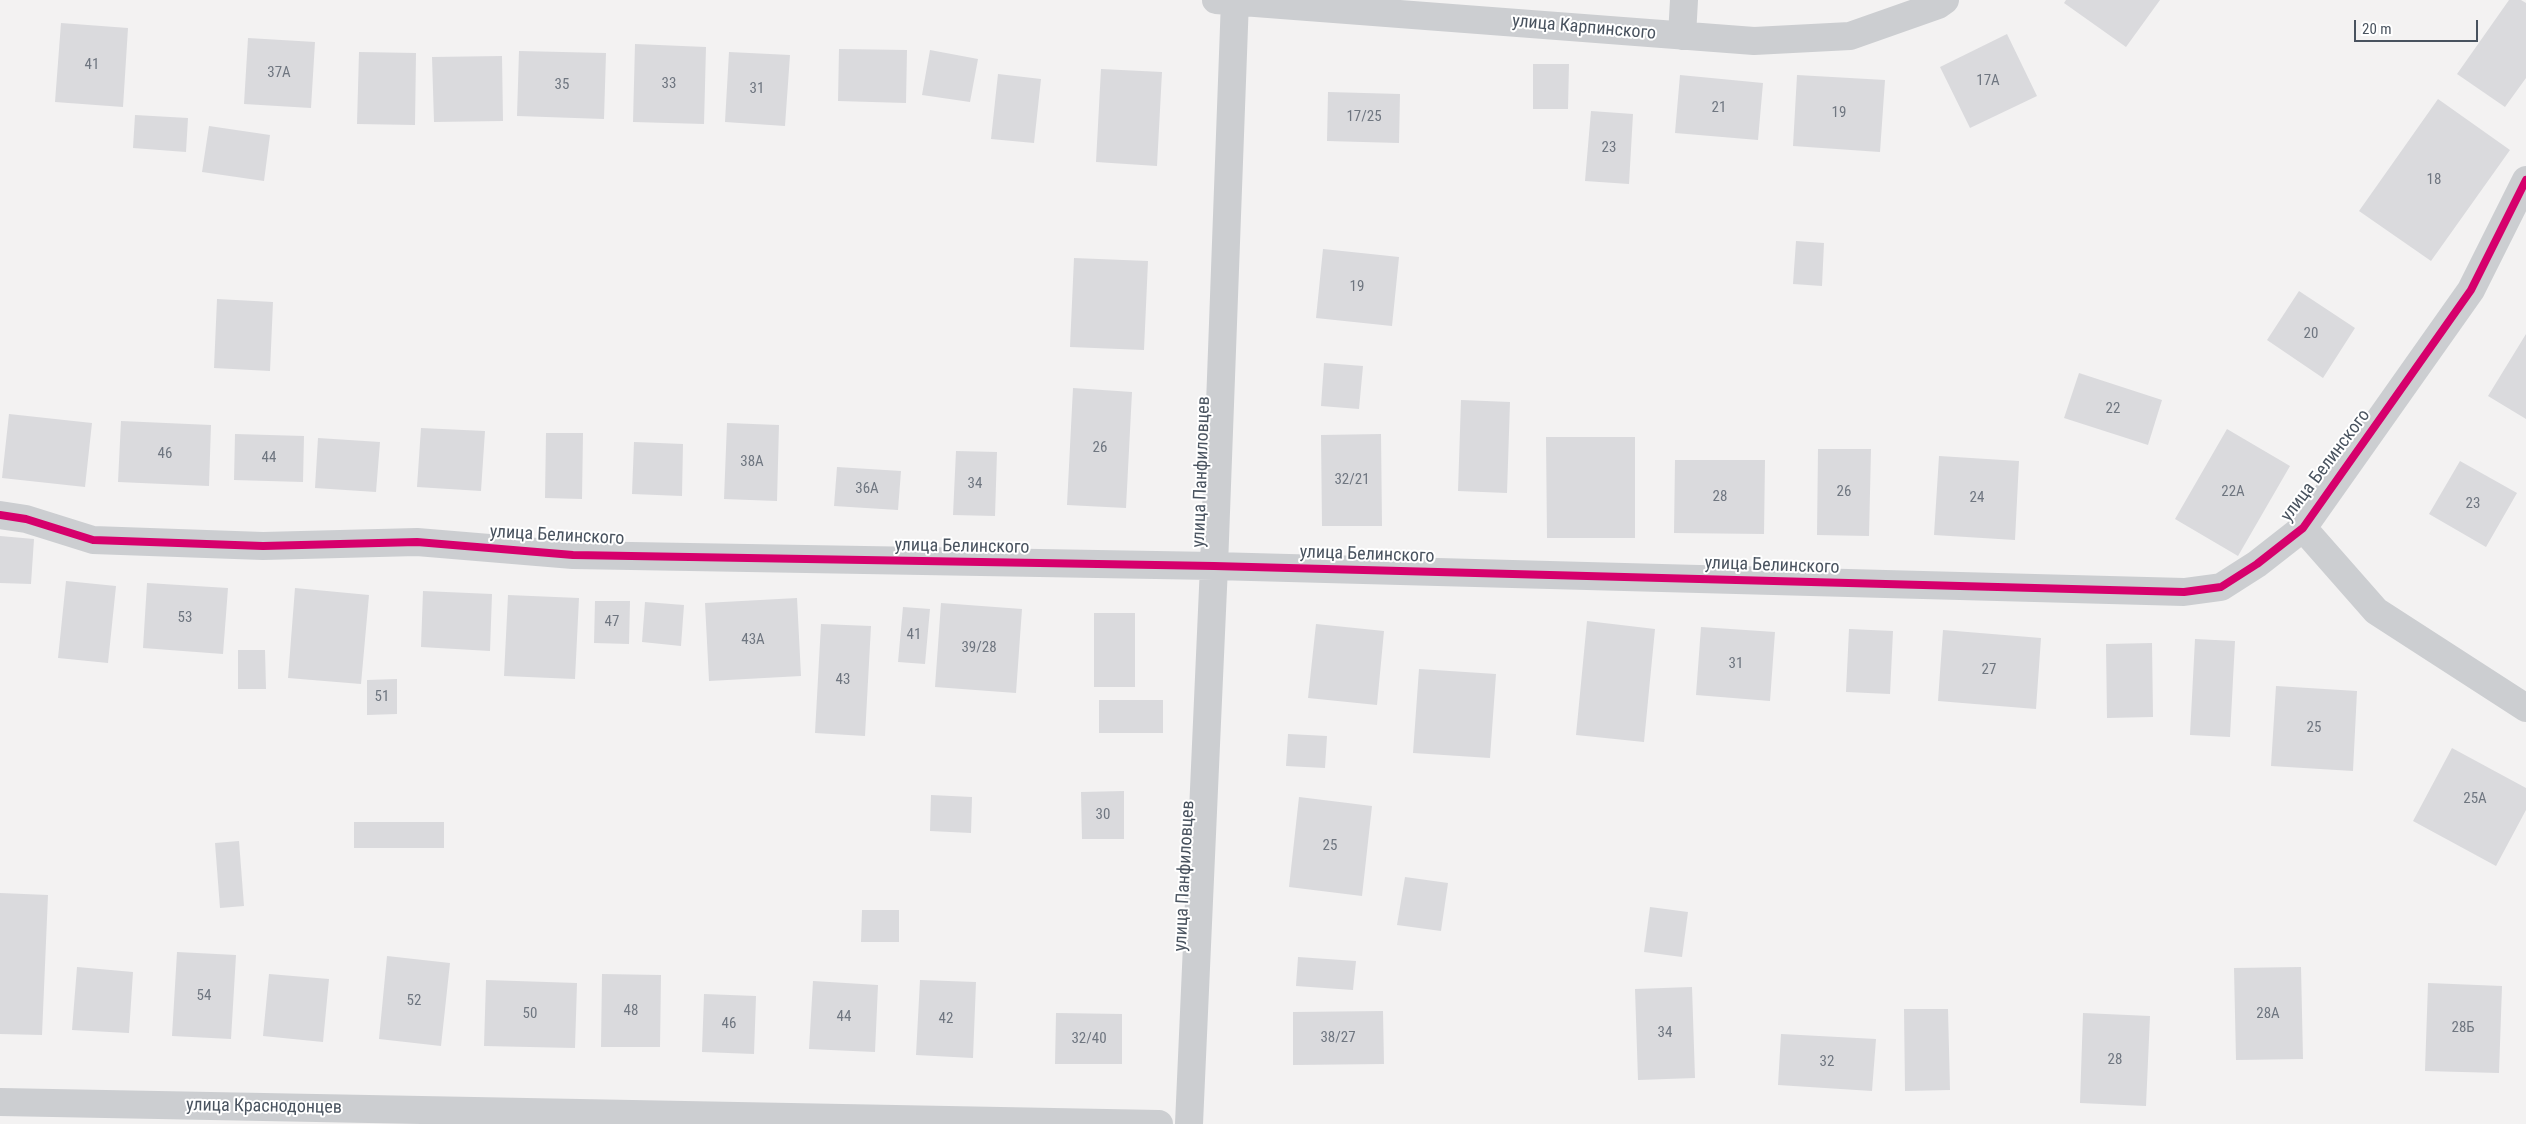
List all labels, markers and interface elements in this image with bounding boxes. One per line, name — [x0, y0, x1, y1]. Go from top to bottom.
scale bar — [2356, 10, 2480, 42]
street label: улица Карпинского — [1511, 11, 1657, 45]
text: 20 m — [2362, 20, 2392, 38]
house number: 41 — [85, 56, 99, 74]
house number: 37А — [267, 64, 291, 82]
house number: 17А — [1976, 72, 2000, 90]
house number: 33 — [662, 75, 676, 93]
house number: 35 — [555, 76, 569, 94]
house number: 31 — [750, 80, 764, 98]
house number: 21 — [1712, 99, 1726, 117]
house number: 19 — [1832, 104, 1846, 122]
house number: 17/25 — [1346, 108, 1382, 126]
house number: 23 — [1602, 139, 1616, 157]
house number: 18 — [2427, 171, 2441, 189]
house number: 19 — [1350, 278, 1364, 296]
house number: 20 — [2304, 325, 2318, 343]
street label: улица Панфиловцев — [1189, 396, 1215, 548]
house number: 22 — [2106, 400, 2120, 418]
street label: улица Белинского — [2277, 406, 2375, 526]
house number: 26 — [1093, 439, 1107, 457]
house number: 46 — [158, 445, 172, 463]
house number: 44 — [262, 449, 276, 467]
house number: 38А — [740, 453, 764, 471]
house number: 32/21 — [1334, 471, 1370, 489]
house number: 34 — [968, 475, 982, 493]
house number: 36А — [855, 480, 879, 498]
house number: 26 — [1837, 483, 1851, 501]
house number: 22А — [2221, 483, 2245, 501]
house number: 28 — [1713, 488, 1727, 506]
house number: 24 — [1970, 489, 1984, 507]
house number: 23 — [2466, 495, 2480, 513]
street label: улица Белинского — [489, 522, 625, 550]
street label: улица Белинского — [894, 535, 1030, 559]
street label: улица Белинского — [1299, 542, 1435, 568]
street label: улица Белинского — [1704, 553, 1840, 579]
house number: 53 — [178, 609, 192, 627]
house number: 47 — [605, 613, 619, 631]
house number: 41 — [907, 626, 921, 644]
house number: 43А — [741, 631, 765, 649]
house number: 39/28 — [961, 639, 997, 657]
house number: 31 — [1729, 655, 1743, 673]
house number: 27 — [1982, 661, 1996, 679]
house number: 43 — [836, 671, 850, 689]
house number: 51 — [375, 688, 389, 706]
house number: 25 — [2307, 719, 2321, 737]
house number: 25А — [2463, 790, 2487, 808]
street label: улица Панфиловцев — [1170, 800, 1200, 952]
house number: 30 — [1096, 806, 1110, 824]
house number: 25 — [1323, 837, 1337, 855]
house number: 54 — [197, 987, 211, 1005]
house number: 52 — [407, 992, 421, 1010]
house number: 48 — [624, 1002, 638, 1020]
house number: 50 — [523, 1005, 537, 1023]
house number: 28А — [2256, 1005, 2280, 1023]
house number: 44 — [837, 1008, 851, 1026]
house number: 42 — [939, 1010, 953, 1028]
house number: 46 — [722, 1015, 736, 1033]
house number: 28Б — [2451, 1019, 2475, 1037]
house number: 34 — [1658, 1024, 1672, 1042]
house number: 38/27 — [1320, 1029, 1356, 1047]
house number: 32/40 — [1071, 1030, 1107, 1048]
house number: 28 — [2108, 1051, 2122, 1069]
house number: 32 — [1820, 1053, 1834, 1071]
street label: улица Краснодонцев — [186, 1095, 342, 1119]

